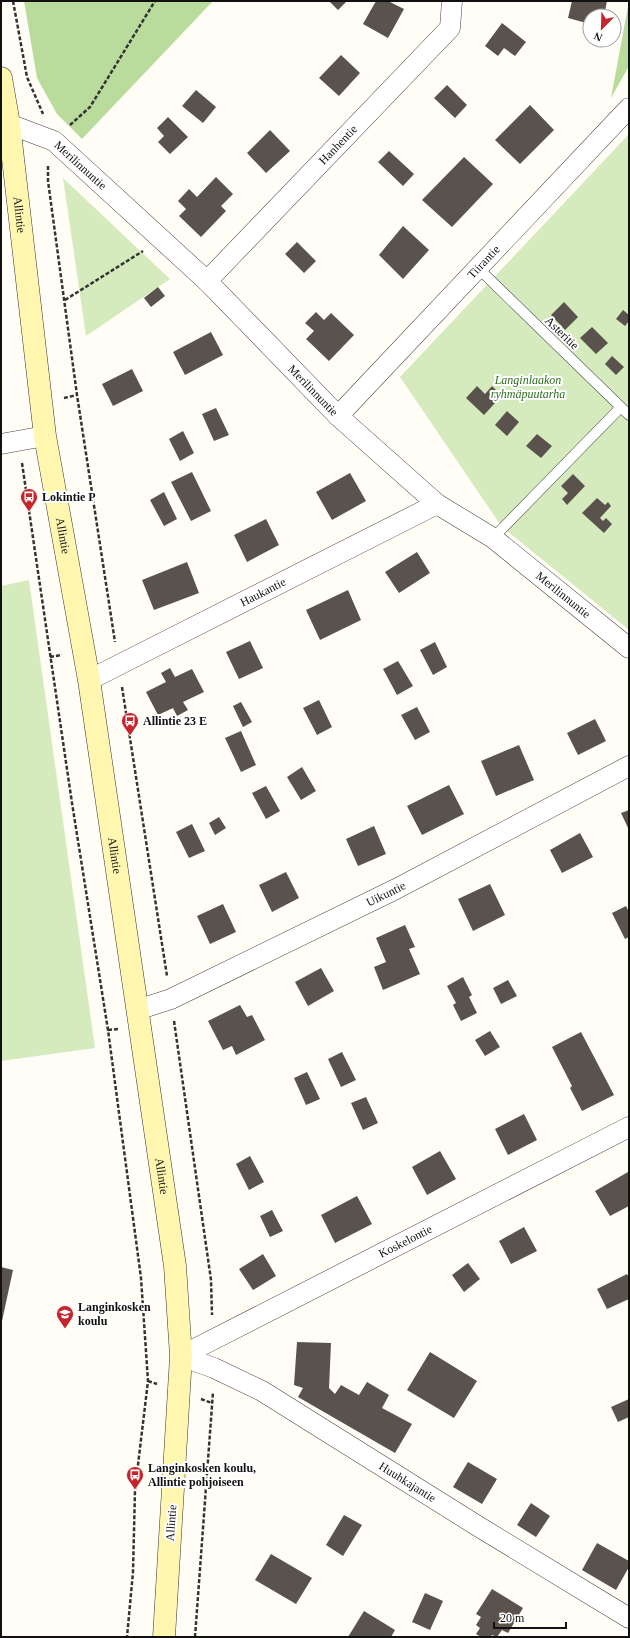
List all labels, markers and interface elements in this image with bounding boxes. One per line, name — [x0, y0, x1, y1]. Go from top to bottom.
north arrow — [582, 8, 622, 48]
text: N — [592, 30, 604, 44]
street label: Hanhentie — [316, 122, 360, 167]
street label: Merilinnuntie — [51, 138, 110, 193]
street label: Allintie — [10, 196, 29, 234]
street label: Tiirantie — [464, 242, 503, 282]
street label: Asteritie — [542, 314, 582, 352]
street label: Merilinnuntie — [285, 362, 341, 419]
park label: Langinlaakon ryhmäpuutarha — [491, 373, 565, 401]
bus stop icon: Lokintie P — [19, 487, 39, 512]
place label: Lokintie P — [42, 490, 96, 504]
street label: Allintie — [53, 516, 73, 555]
street label: Merilinnuntie — [533, 569, 593, 621]
street label: Haukantie — [238, 575, 288, 609]
bus stop icon: Allintie 23 E — [120, 711, 140, 736]
place label: Allintie 23 E — [143, 714, 207, 728]
street label: Allintie — [105, 836, 124, 875]
street label: Uikuntie — [364, 878, 408, 909]
street label: Allintie — [152, 1157, 171, 1195]
street label: Koskelontie — [376, 1222, 434, 1261]
place label: Langinkosken koulu — [78, 1300, 151, 1328]
school or university icon: Langinkosken koulu — [55, 1304, 75, 1329]
street label: Huuhkajantie — [376, 1459, 439, 1505]
place label: Langinkosken koulu, Allintie pohjoiseen — [148, 1461, 256, 1489]
bus stop icon: Langinkosken koulu, Allintie pohjoiseen — [125, 1465, 145, 1490]
street label: Allintie — [163, 1504, 179, 1542]
scale bar — [494, 1604, 566, 1630]
text: 20 m — [500, 1611, 525, 1625]

